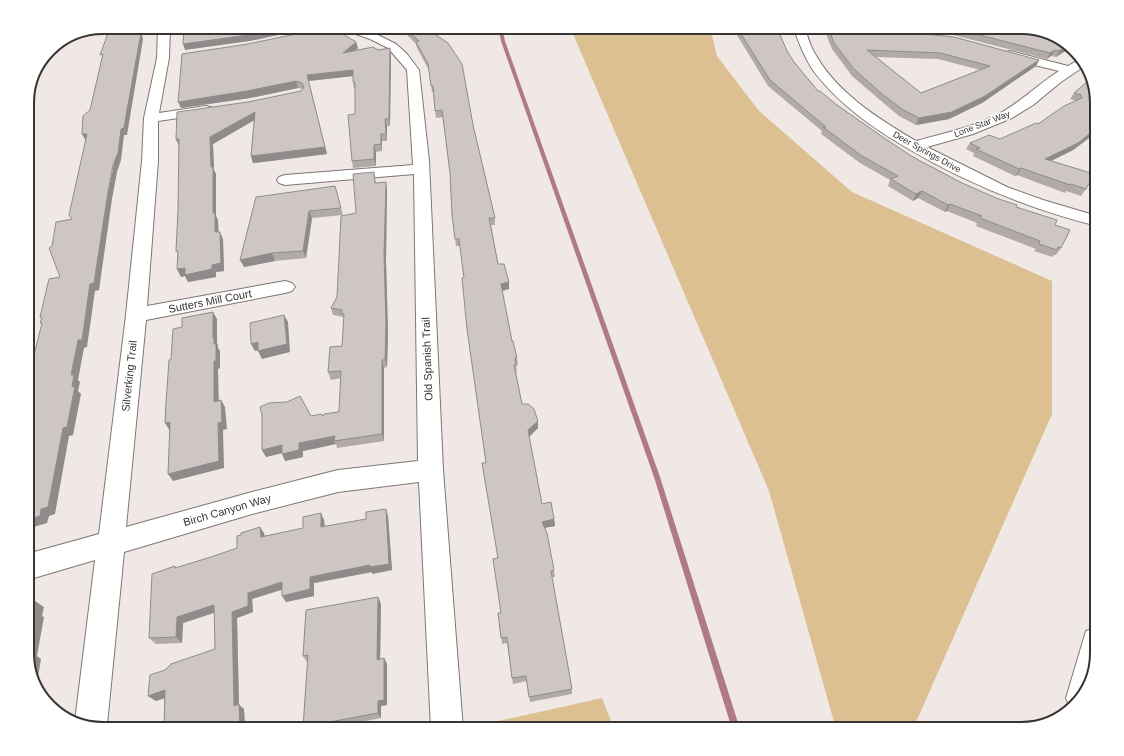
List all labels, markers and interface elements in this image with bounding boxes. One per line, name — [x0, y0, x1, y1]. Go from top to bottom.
street label: Lone Star Way — [953, 109, 1012, 139]
street label: Deer Springs Drive — [891, 129, 963, 175]
street label: Sutters Mill Court — [167, 287, 253, 315]
street label: Old Spanish Trail — [420, 317, 434, 401]
street label: Silverking Trail — [119, 340, 139, 412]
street label: Birch Canyon Way — [182, 492, 273, 528]

